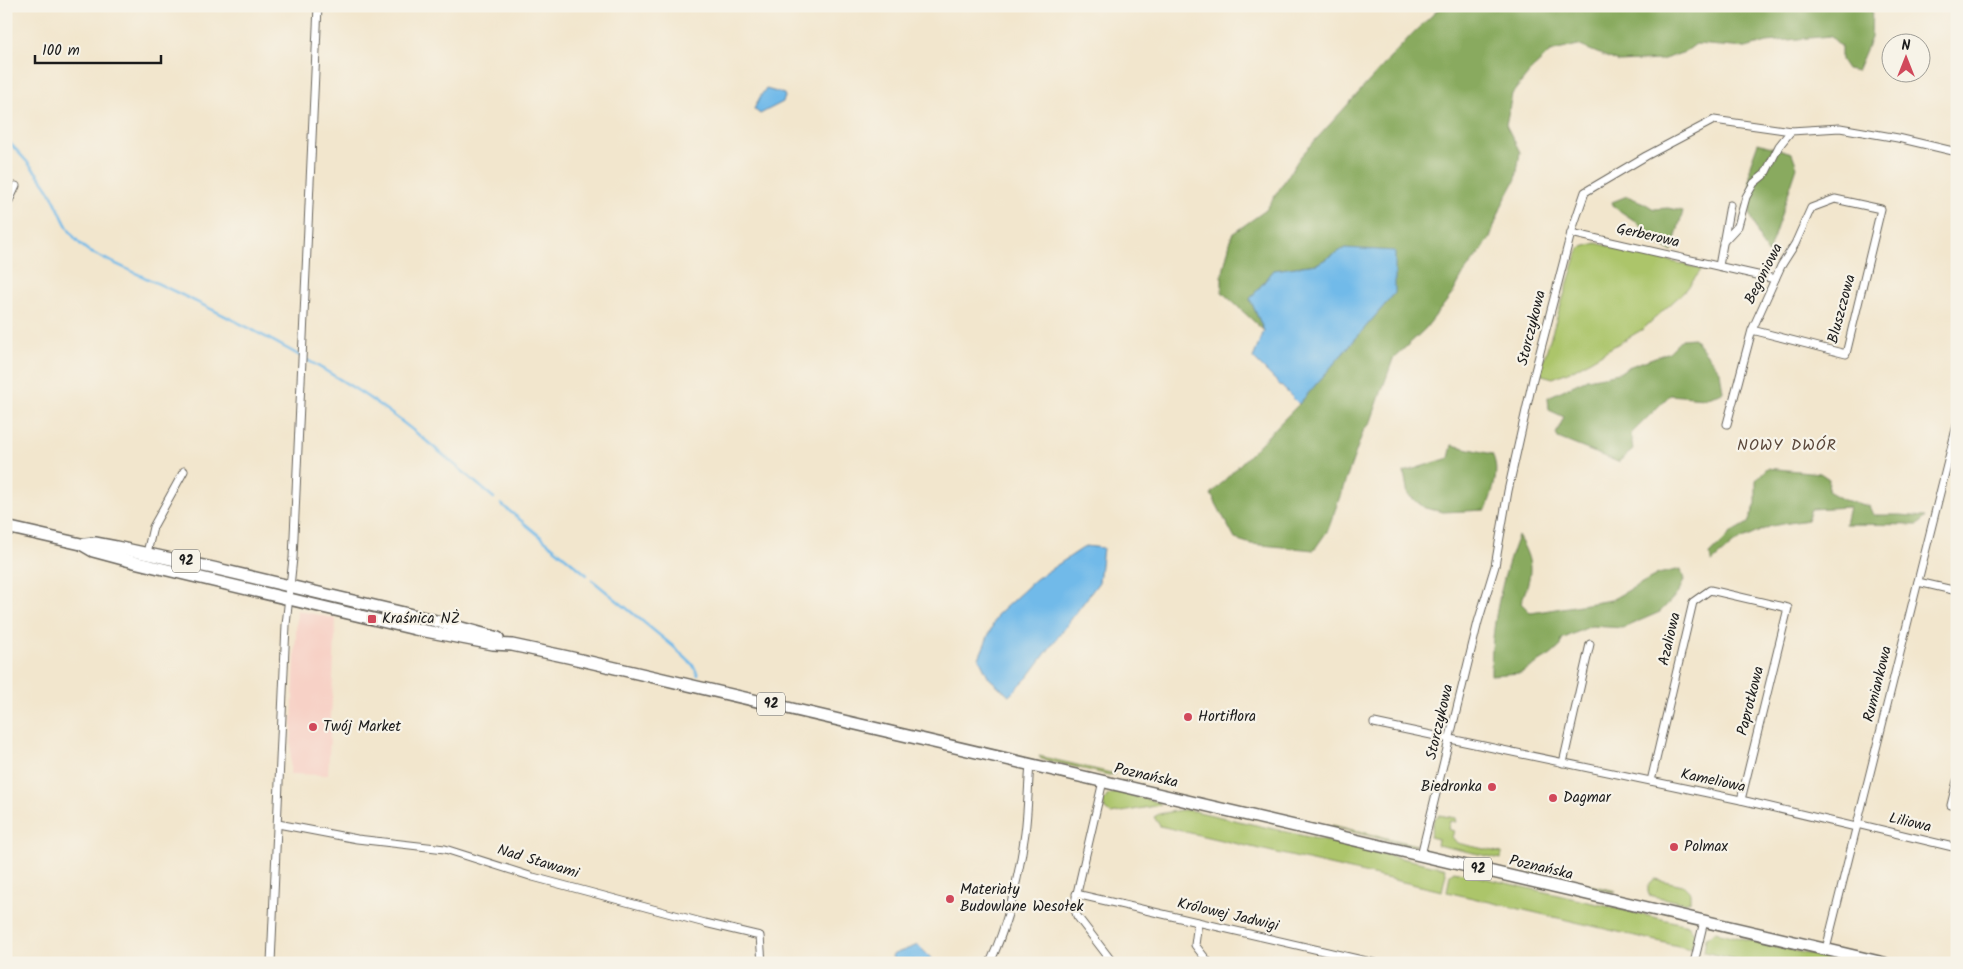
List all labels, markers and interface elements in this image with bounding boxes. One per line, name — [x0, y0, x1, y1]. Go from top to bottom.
scale bar — [35, 32, 161, 64]
north arrow — [1880, 32, 1930, 82]
text: N — [1902, 35, 1911, 57]
text: 100 m — [42, 39, 80, 63]
street label: Gerberowa — [1614, 217, 1682, 255]
street label: Begoniowa — [1738, 239, 1790, 309]
street label: Bluszczowa — [1821, 272, 1863, 346]
street label: Storczykowa — [1511, 288, 1553, 368]
district label: NOWY DWÓR — [1737, 433, 1837, 458]
road number: 92 — [172, 550, 200, 572]
place label: Kraśnica NŻ — [382, 607, 460, 631]
street label: Azaliowa — [1652, 610, 1688, 668]
marker: Kraśnica NŻ — [366, 613, 378, 625]
street label: Rumiankowa — [1857, 644, 1899, 724]
street label: Paprotkowa — [1731, 664, 1771, 738]
street label: Storczykowa — [1420, 682, 1460, 762]
road number: 92 — [757, 692, 785, 716]
place label: Hortiflora — [1198, 705, 1256, 729]
marker: Hortiflora — [1182, 711, 1194, 723]
place label: Twój Market — [323, 715, 401, 739]
marker: Twój Market — [307, 721, 319, 733]
street label: Poznańska — [1112, 757, 1180, 795]
street label: Kameliowa — [1678, 762, 1748, 800]
place label: Biedronka — [1421, 775, 1482, 799]
marker: Biedronka — [1486, 781, 1498, 793]
place label: Dagmar — [1563, 786, 1612, 810]
marker: Dagmar — [1547, 792, 1559, 804]
street label: Liliowa — [1886, 806, 1934, 840]
place label: Polmax — [1684, 835, 1729, 859]
street label: Nad Stawami — [494, 838, 583, 886]
marker: Polmax — [1668, 841, 1680, 853]
street label: Poznańska — [1507, 849, 1575, 887]
road number: 92 — [1464, 858, 1492, 881]
place label: Materiały Budowlane Wesołek — [960, 878, 1084, 919]
street label: Królowej Jadwigi — [1175, 892, 1283, 939]
marker: Materiały Budowlane Wesołek — [944, 893, 956, 905]

